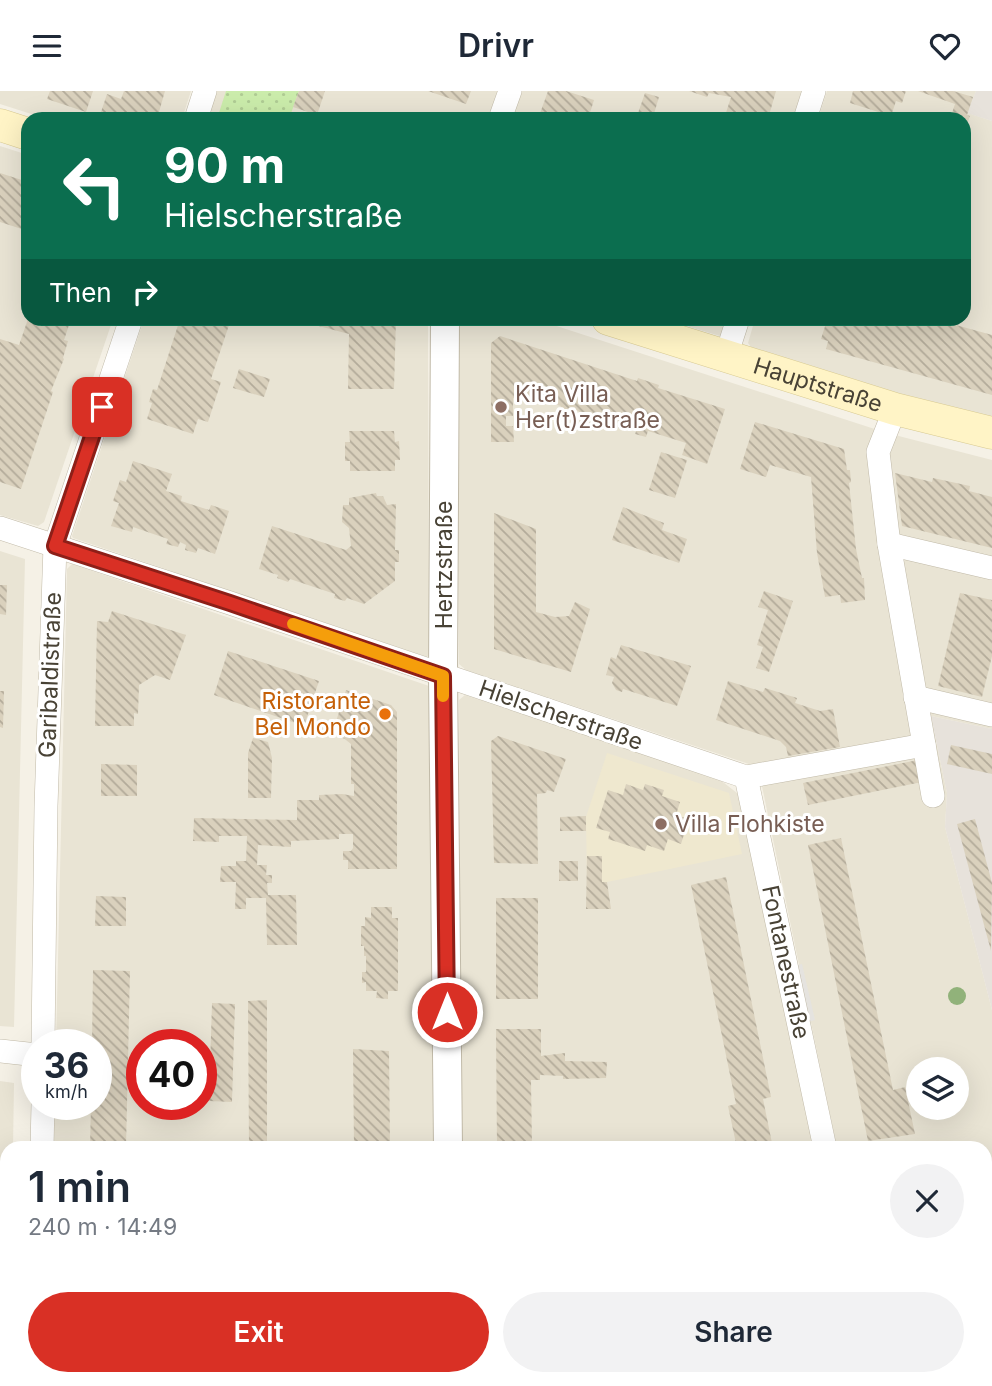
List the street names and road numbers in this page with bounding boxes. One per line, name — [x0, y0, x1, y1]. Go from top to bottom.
street label: Hauptstraße — [750, 351, 886, 418]
street label: Hertzstraße — [430, 501, 458, 629]
street label: Garibaldistraße — [33, 592, 67, 758]
street label: Hielscherstraße — [475, 674, 647, 756]
street label: Fontanestraße — [756, 883, 816, 1041]

